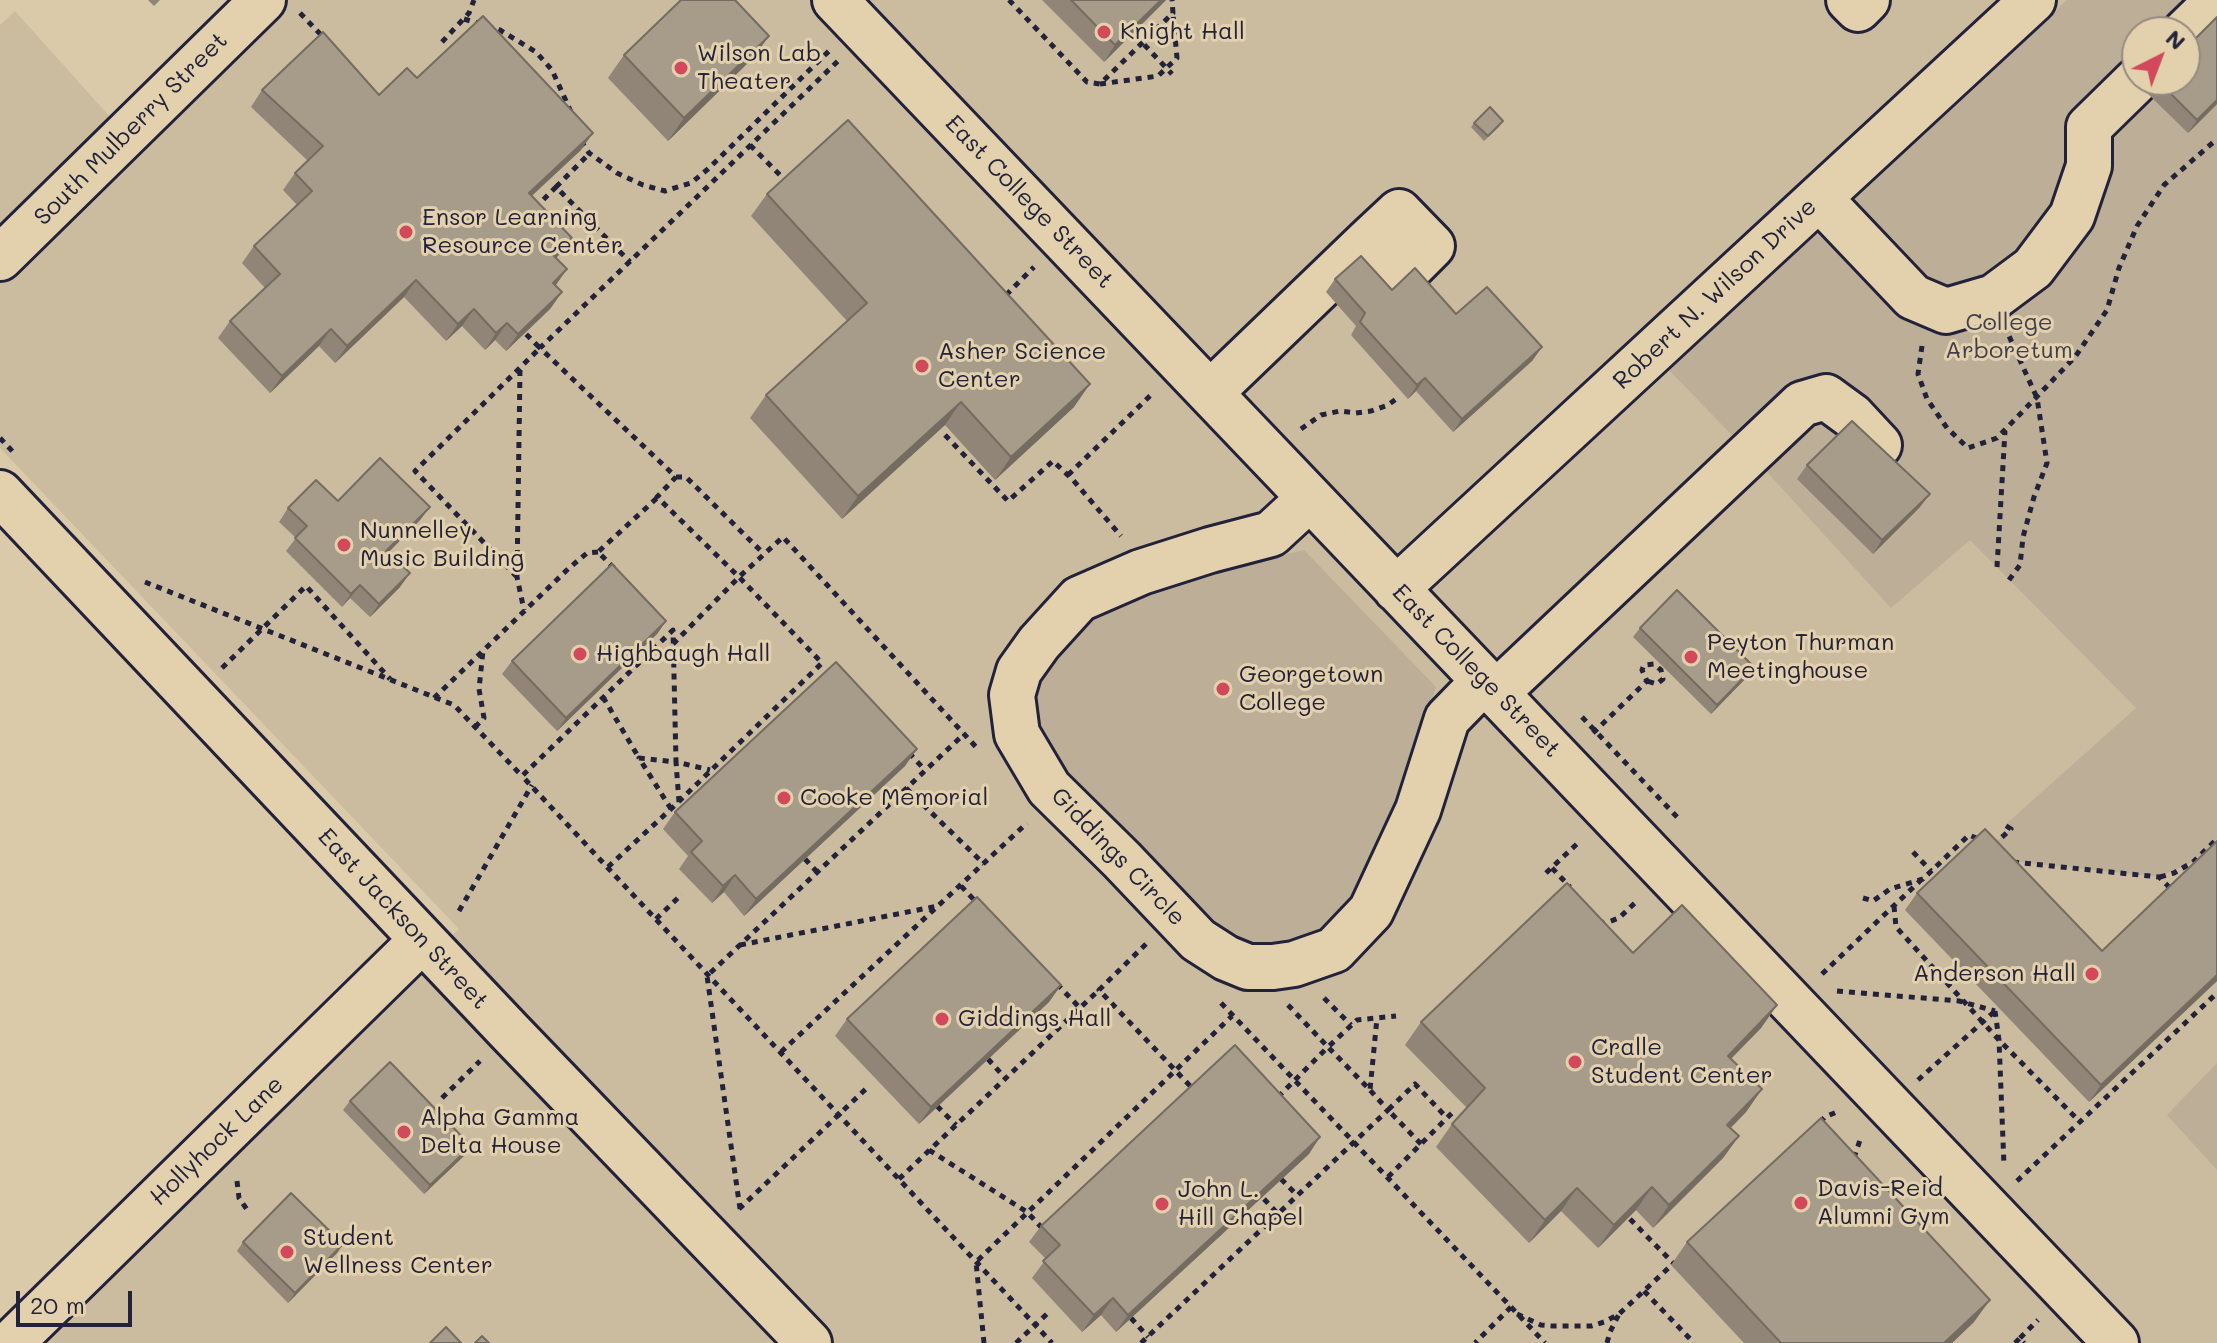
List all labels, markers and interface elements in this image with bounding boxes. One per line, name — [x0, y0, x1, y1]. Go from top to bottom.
north arrow — [2121, 16, 2201, 96]
place label: Knight Hall — [1120, 18, 1245, 46]
marker: Knight Hall — [1095, 23, 1113, 41]
text: N — [2160, 23, 2192, 56]
street label: South Mulberry Street — [28, 26, 234, 232]
place label: Wilson Lab Theater — [697, 40, 821, 96]
marker: Wilson Lab Theater — [672, 59, 690, 77]
street label: East College Street — [939, 109, 1119, 295]
street label: Robert N. Wilson Drive — [1607, 192, 1823, 396]
place label: Ensor Learning Resource Center — [422, 204, 623, 260]
marker: Ensor Learning Resource Center — [397, 223, 415, 241]
park label: College Arboretum — [1945, 309, 2073, 365]
place label: Asher Science Center — [938, 338, 1106, 394]
marker: Asher Science Center — [913, 357, 931, 375]
place label: Nunnelley Music Building — [360, 517, 524, 573]
marker: Nunnelley Music Building — [335, 536, 353, 554]
street label: East College Street — [1386, 578, 1566, 764]
place label: Peyton Thurman Meetinghouse — [1707, 629, 1894, 685]
place label: Highbaugh Hall — [596, 640, 771, 668]
marker: Highbaugh Hall — [571, 645, 589, 663]
marker: Peyton Thurman Meetinghouse — [1682, 648, 1700, 666]
place label: Georgetown College — [1239, 661, 1383, 717]
marker: Georgetown College — [1214, 680, 1232, 698]
street label: Giddings Circle — [1045, 782, 1191, 932]
place label: Cooke Memorial — [800, 784, 989, 812]
marker: Cooke Memorial — [775, 789, 793, 807]
street label: East Jackson Street — [312, 823, 494, 1015]
place label: Anderson Hall — [1913, 960, 2076, 988]
marker: Anderson Hall — [2083, 965, 2101, 983]
place label: Giddings Hall — [958, 1005, 1112, 1033]
marker: Giddings Hall — [933, 1010, 951, 1028]
place label: Cralle Student Center — [1591, 1034, 1773, 1090]
marker: Cralle Student Center — [1566, 1053, 1584, 1071]
street label: Hollyhock Lane — [144, 1070, 290, 1212]
place label: Alpha Gamma Delta House — [420, 1104, 580, 1160]
marker: Alpha Gamma Delta House — [395, 1123, 413, 1141]
place label: Davis-Reid Alumni Gym — [1817, 1175, 1950, 1231]
place label: John L. Hill Chapel — [1178, 1176, 1303, 1232]
marker: Davis-Reid Alumni Gym — [1792, 1194, 1810, 1212]
marker: John L. Hill Chapel — [1153, 1195, 1171, 1213]
place label: Student Wellness Center — [303, 1224, 493, 1280]
marker: Student Wellness Center — [278, 1243, 296, 1261]
scale bar — [20, 1275, 136, 1325]
text: 20 m — [30, 1289, 85, 1320]

